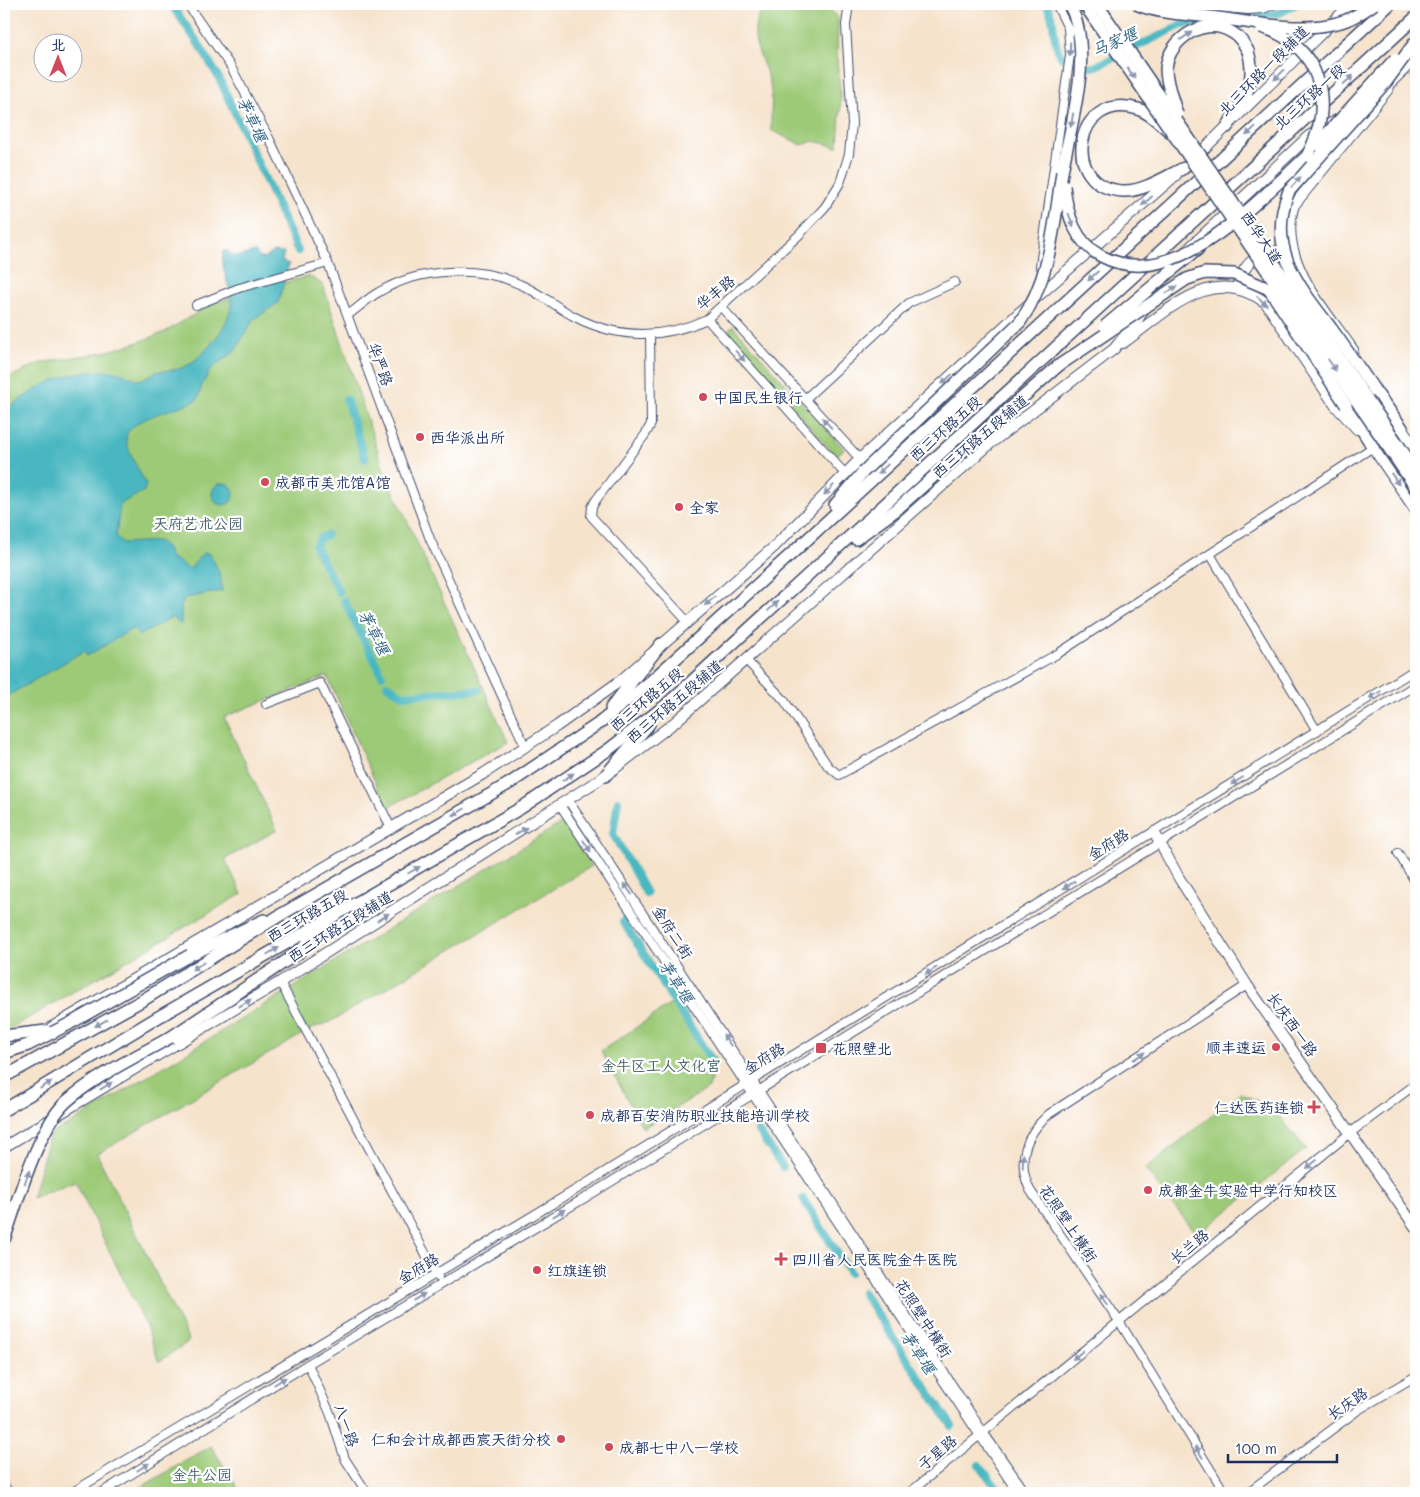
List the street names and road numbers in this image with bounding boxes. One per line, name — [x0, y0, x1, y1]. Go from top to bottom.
street label: 北三环路一段辅道 — [1214, 21, 1312, 119]
street label: 北三环路一段 — [1270, 59, 1348, 133]
street label: 西华大道 — [1237, 207, 1287, 267]
street label: 华丰路 — [691, 270, 739, 314]
street label: 华严路 — [364, 339, 398, 389]
street label: 西三环路五段 — [905, 390, 985, 466]
street label: 西三环路五段辅道 — [928, 390, 1032, 482]
street label: 西三环路五段辅道 — [622, 655, 726, 747]
street label: 西三环路五段 — [605, 662, 687, 736]
street label: 金府路 — [1084, 824, 1132, 864]
street label: 西三环路五段 — [263, 884, 351, 946]
street label: 西三环路五段辅道 — [284, 886, 396, 966]
street label: 金府二街 — [648, 901, 698, 963]
street label: 长庆西一路 — [1263, 988, 1323, 1060]
street label: 金府路 — [740, 1038, 788, 1078]
street label: 花照壁上横街 — [1036, 1180, 1102, 1266]
street label: 长兰路 — [1165, 1224, 1213, 1268]
street label: 金府路 — [394, 1248, 442, 1288]
street label: 花照壁中横街 — [891, 1275, 957, 1361]
street label: 长庆路 — [1323, 1382, 1371, 1424]
street label: 八一路 — [330, 1400, 364, 1450]
street label: 子星路 — [913, 1430, 961, 1474]

